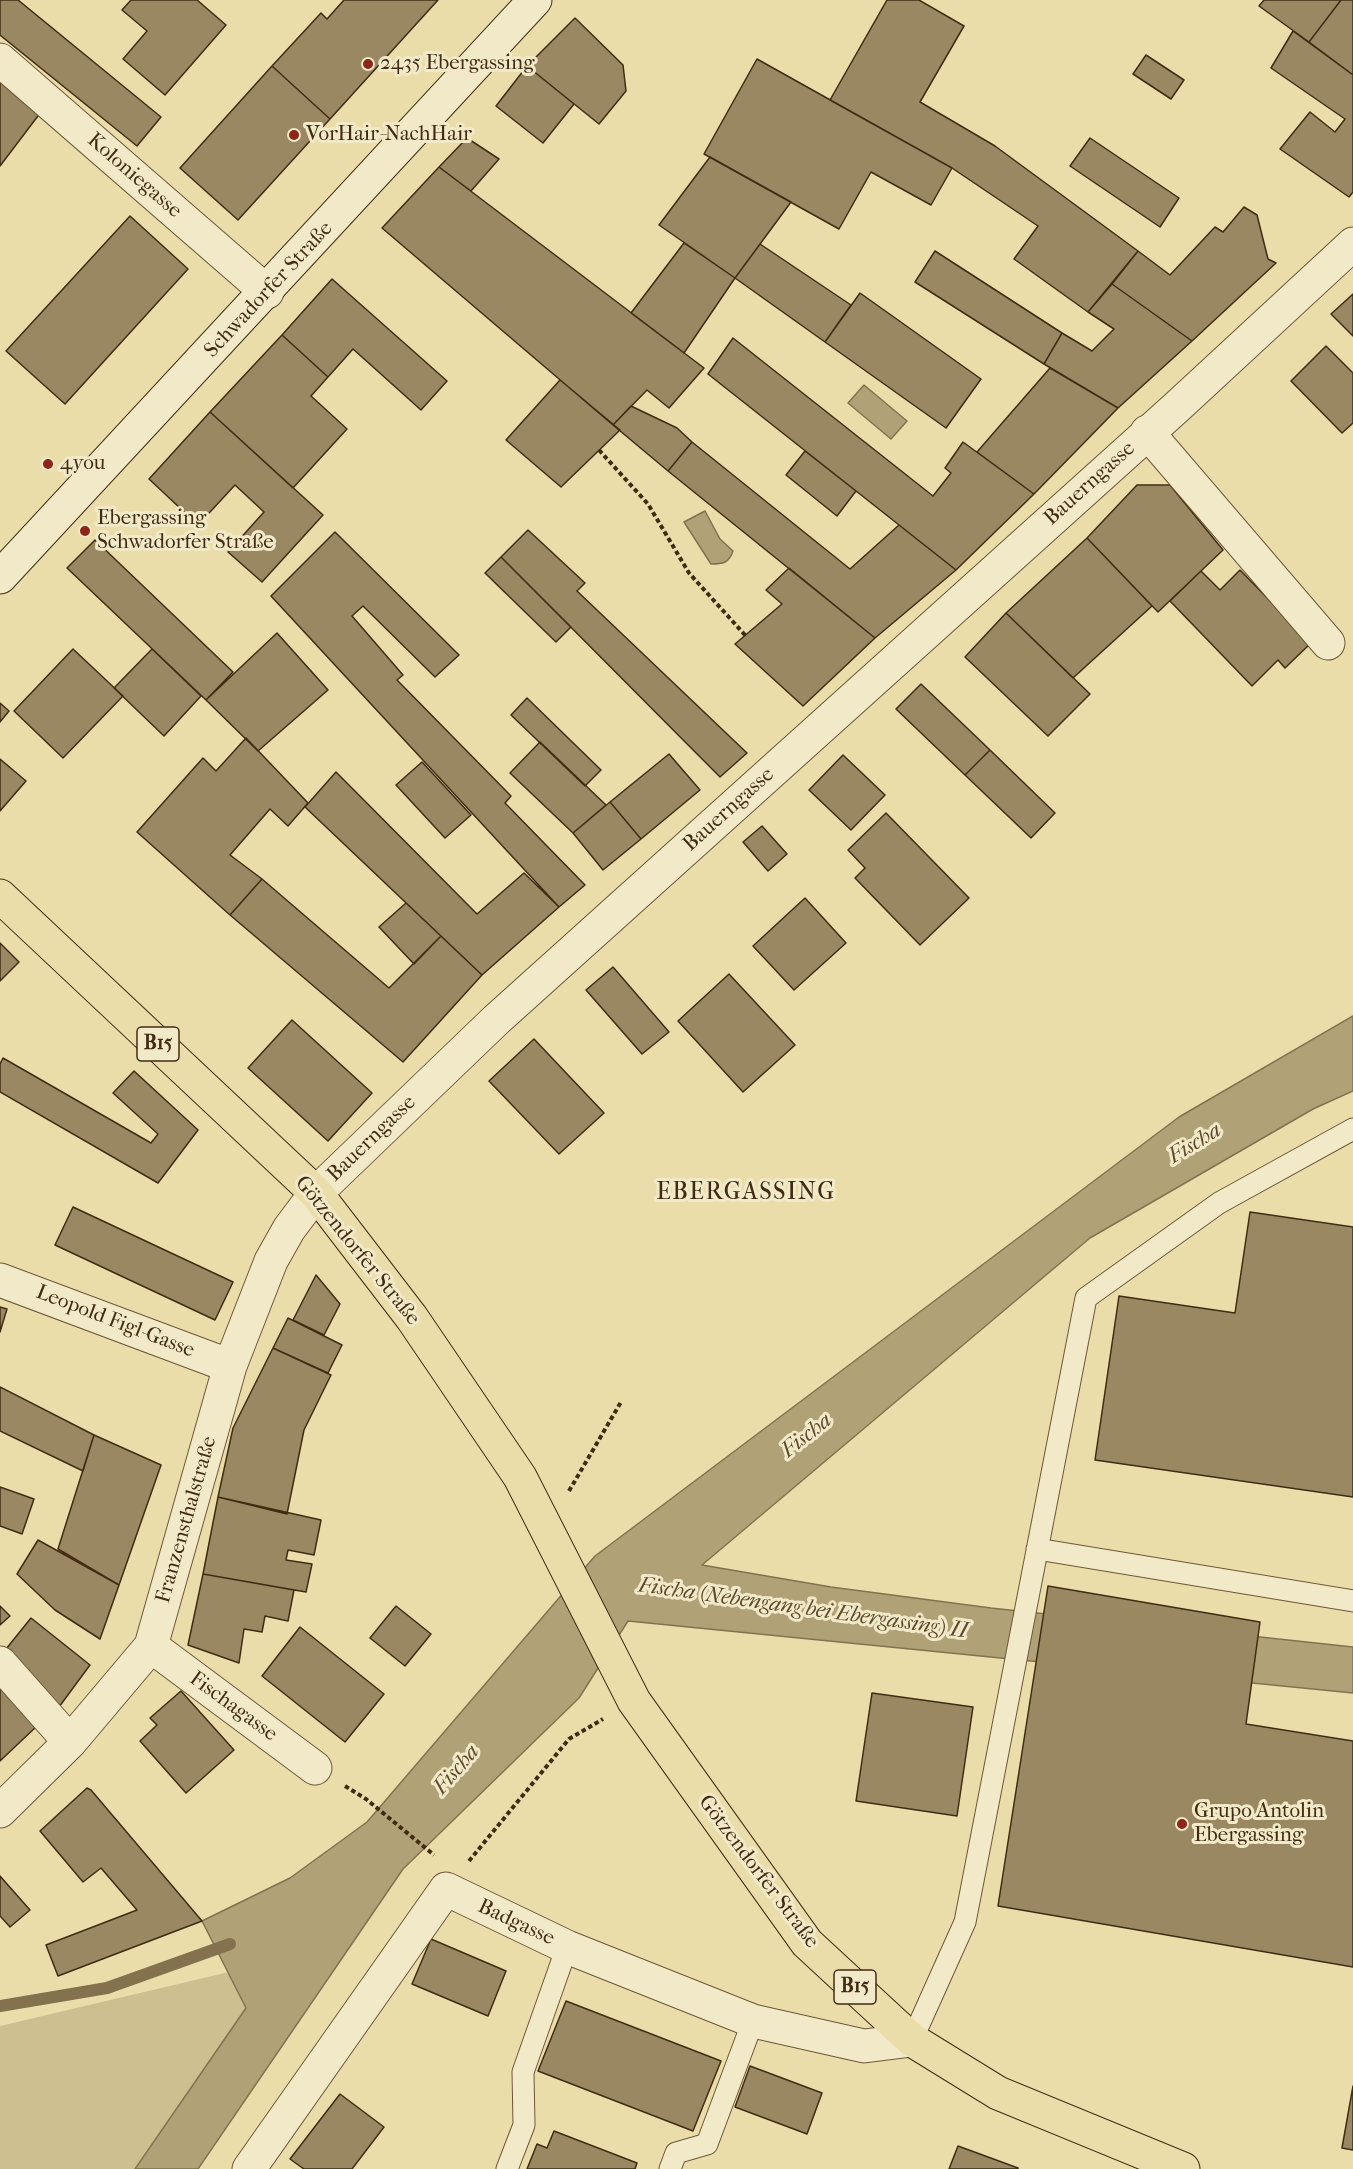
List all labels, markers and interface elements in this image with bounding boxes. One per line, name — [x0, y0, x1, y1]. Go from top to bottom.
place label: 2435 Ebergassing — [380, 51, 534, 77]
marker: 2435 Ebergassing — [361, 57, 375, 71]
place label: VorHair-NachHair — [306, 122, 472, 148]
street label: Koloniegasse — [82, 128, 186, 224]
marker: VorHair-NachHair — [287, 128, 301, 142]
street label: Schwadorfer Straße — [200, 217, 338, 363]
street label: Bauerngasse — [1039, 437, 1141, 531]
place label: 4you — [60, 451, 105, 477]
marker: 4you — [41, 457, 55, 471]
place label: Ebergassing Schwadorfer Straße — [97, 506, 274, 556]
marker: Ebergassing Schwadorfer Straße — [78, 524, 92, 538]
street label: Bauerngasse — [678, 763, 780, 857]
road number: B15 — [137, 1027, 179, 1061]
street label: Bauerngasse — [322, 1091, 422, 1187]
water label: Fischa — [1164, 1118, 1226, 1170]
street label: Götzendorfer Straße — [289, 1171, 425, 1331]
district label: EBERGASSING — [656, 1179, 836, 1207]
street label: Leopold Figl-Gasse — [32, 1280, 198, 1364]
water label: Fischa — [776, 1408, 838, 1464]
street label: Franzensthalstraße — [151, 1434, 223, 1606]
water label: Fischa (Nebengang bei Ebergassing) II — [637, 1573, 969, 1645]
street label: Fischagasse — [184, 1667, 282, 1747]
water label: Fischa — [428, 1740, 486, 1800]
street label: Götzendorfer Straße — [692, 1791, 824, 1953]
place label: Grupo Antolin Ebergassing — [1194, 1799, 1324, 1849]
marker: Grupo Antolin Ebergassing — [1175, 1817, 1189, 1831]
street label: Badgasse — [474, 1894, 558, 1952]
road number: B15 — [834, 1970, 876, 2004]

